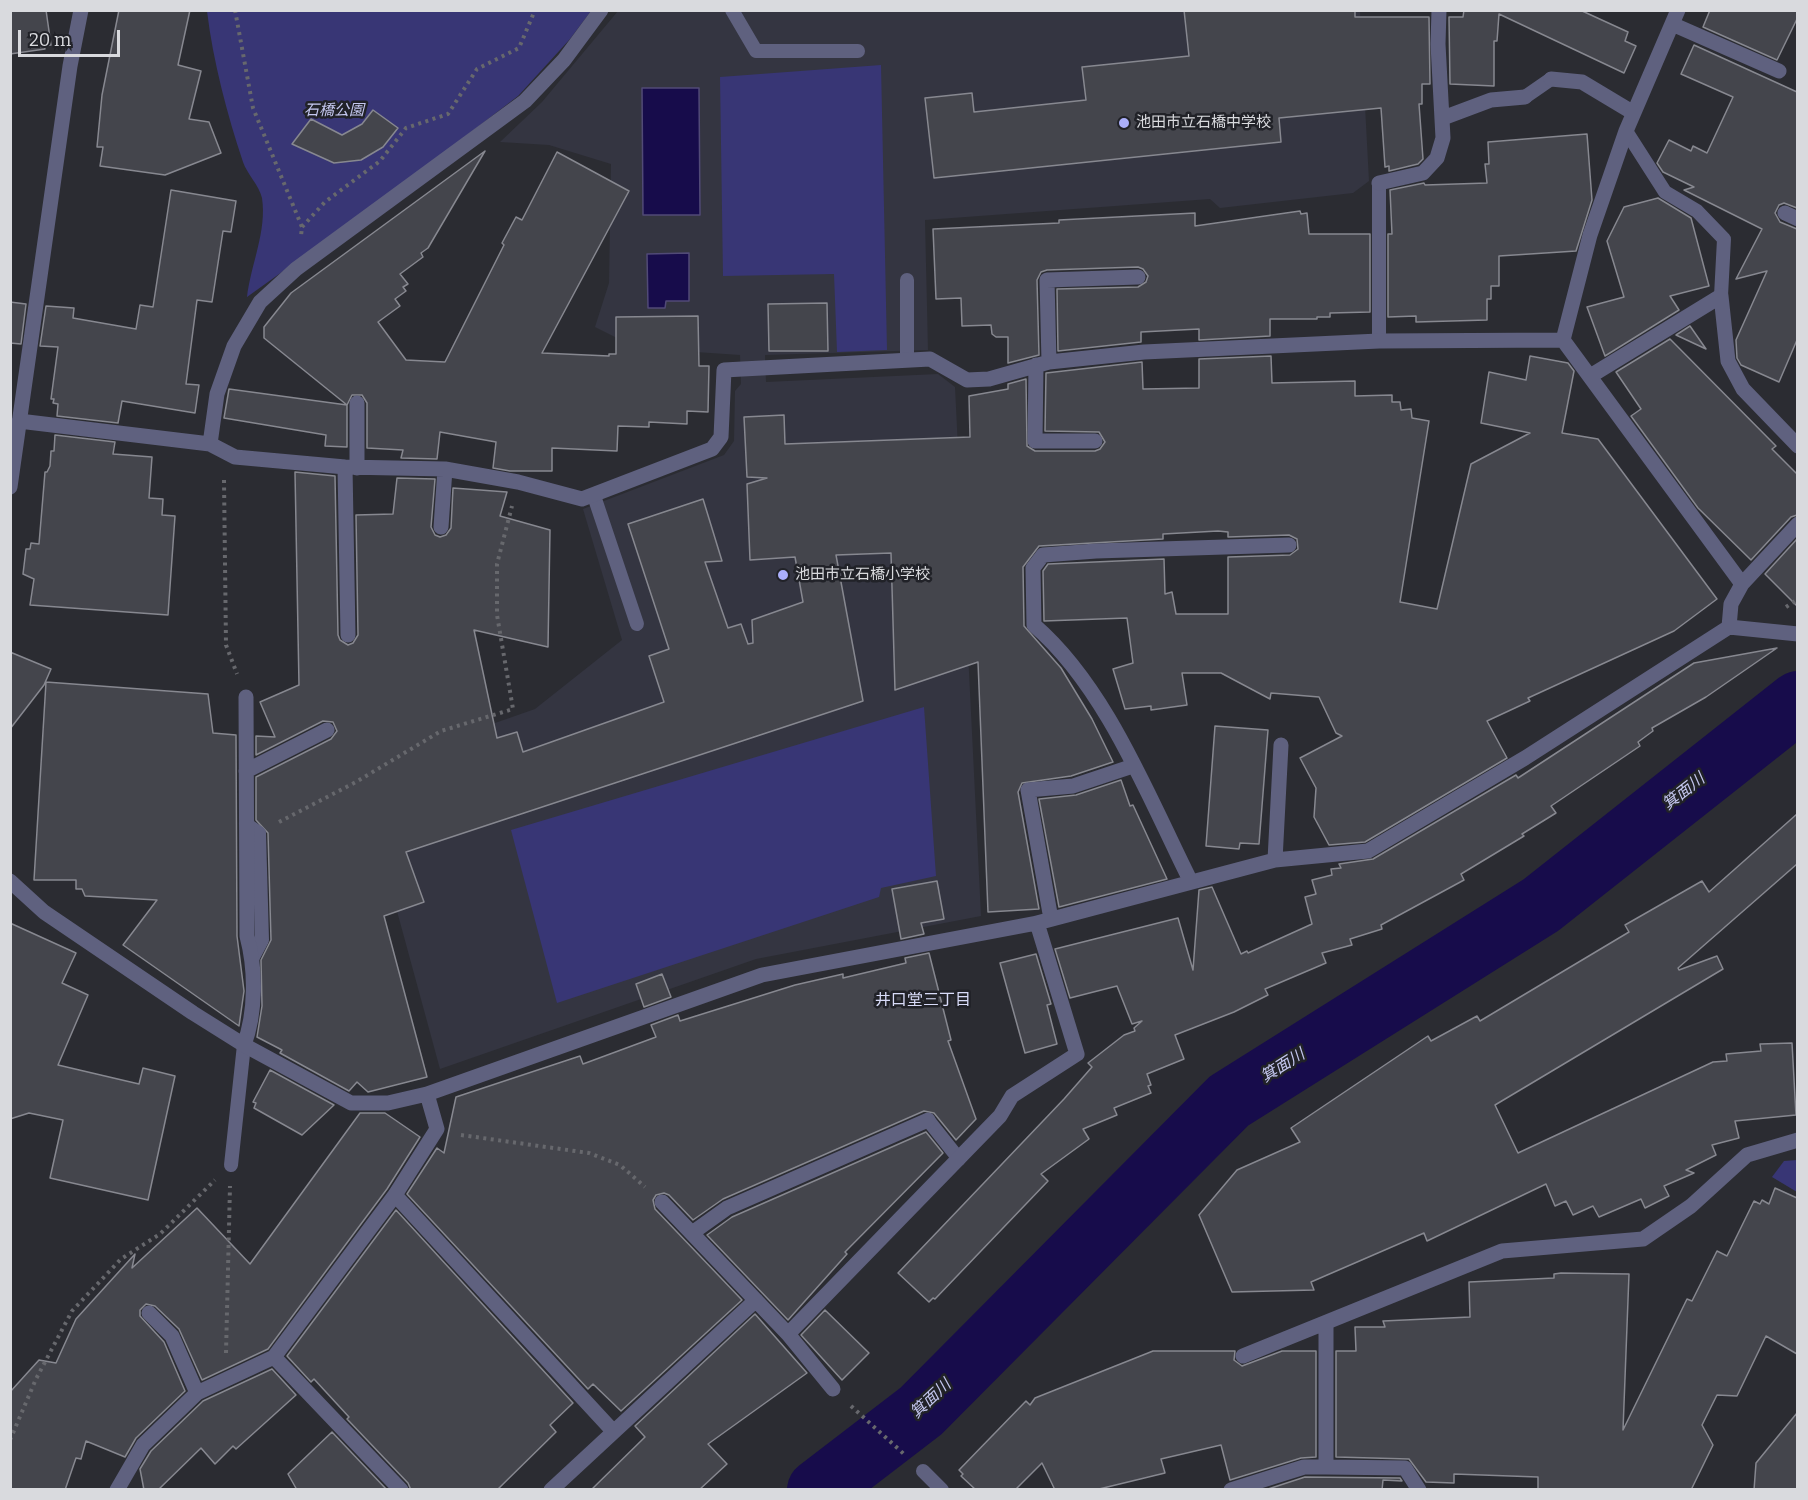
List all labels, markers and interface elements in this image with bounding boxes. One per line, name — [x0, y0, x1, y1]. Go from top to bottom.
scale bar — [21, 18, 123, 56]
text: 20 m — [29, 29, 71, 51]
park label: 石橋公園 — [304, 102, 364, 120]
place label: 池田市立石橋中学校 — [1136, 114, 1271, 132]
marker: 池田市立石橋中学校 — [1117, 116, 1131, 130]
place label: 池田市立石橋小学校 — [795, 566, 930, 584]
marker: 池田市立石橋小学校 — [776, 568, 790, 582]
water label: 箕面川 — [1659, 770, 1709, 814]
district label: 井口堂三丁目 — [875, 991, 971, 1011]
water label: 箕面川 — [1258, 1045, 1308, 1087]
water label: 箕面川 — [907, 1376, 955, 1422]

